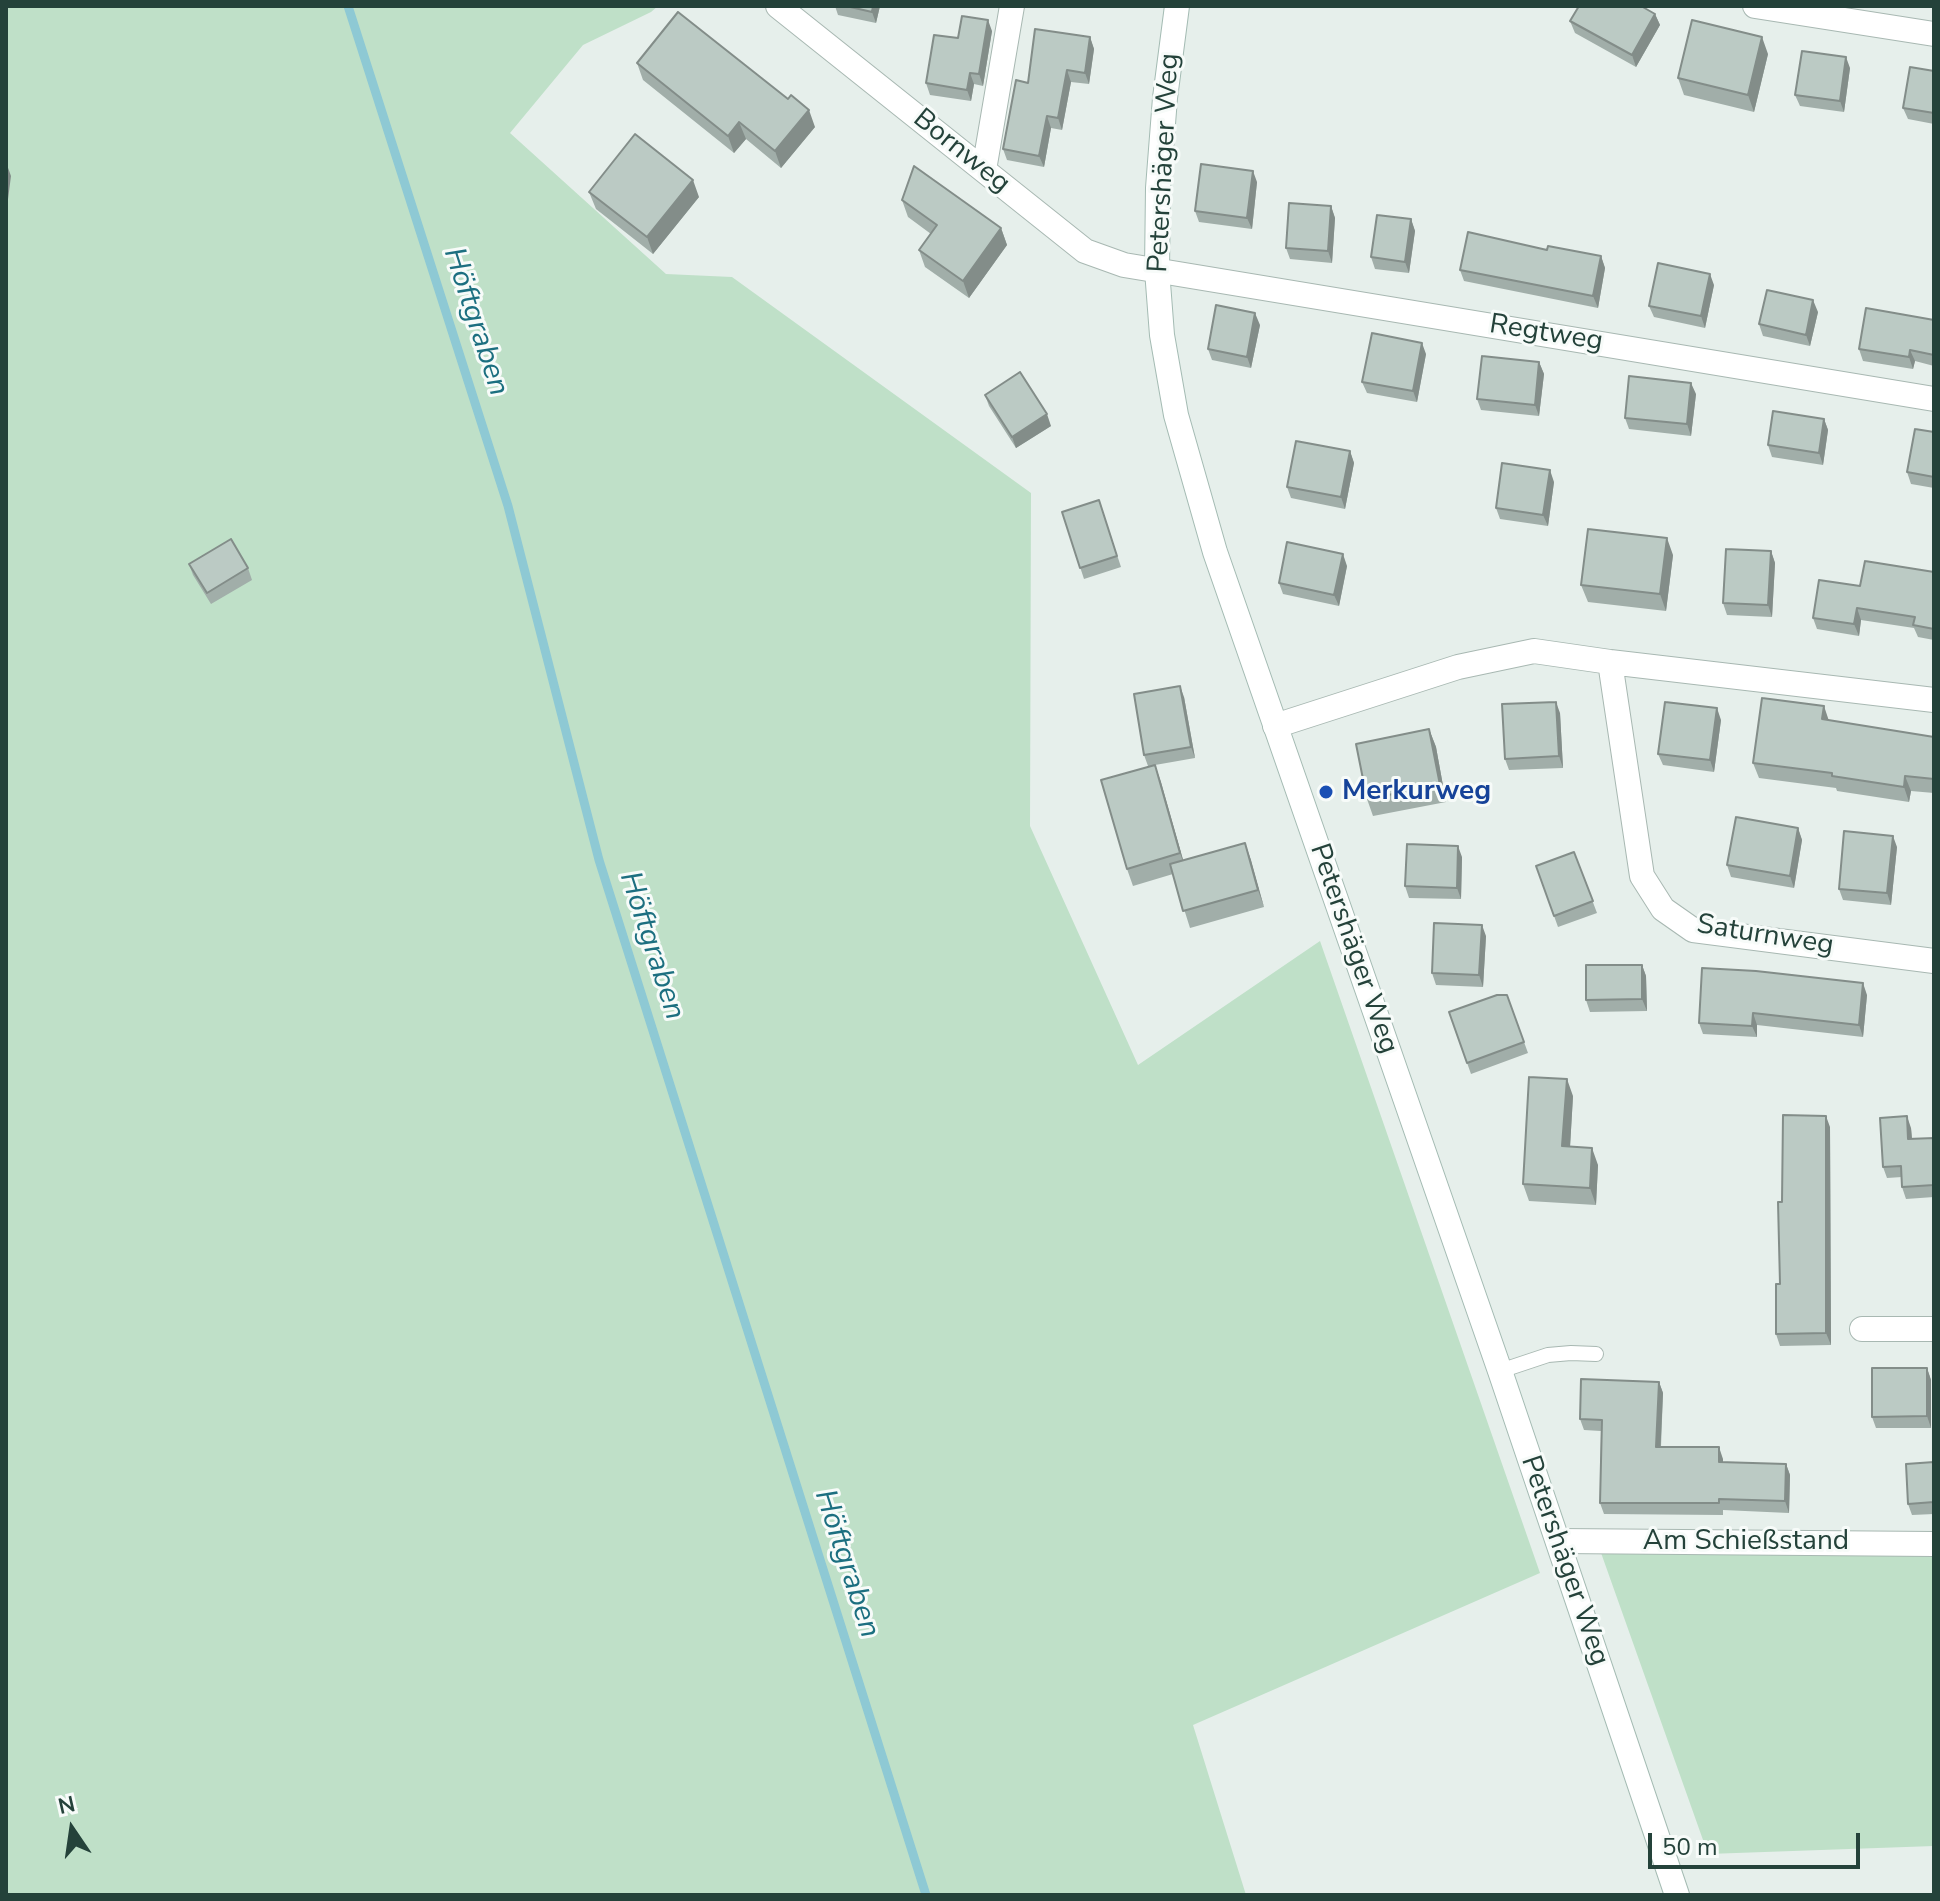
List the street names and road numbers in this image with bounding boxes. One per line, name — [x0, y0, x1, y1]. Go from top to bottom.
street label: Petershäger Weg — [1142, 52, 1188, 274]
street label: Bornweg — [906, 103, 1016, 201]
street label: Regtweg — [1487, 308, 1605, 360]
street label: Petershäger Weg — [1301, 840, 1405, 1058]
street label: Saturnweg — [1694, 909, 1836, 963]
street label: Petershäger Weg — [1512, 1452, 1616, 1670]
street label: Am Schießstand — [1643, 1525, 1849, 1559]

